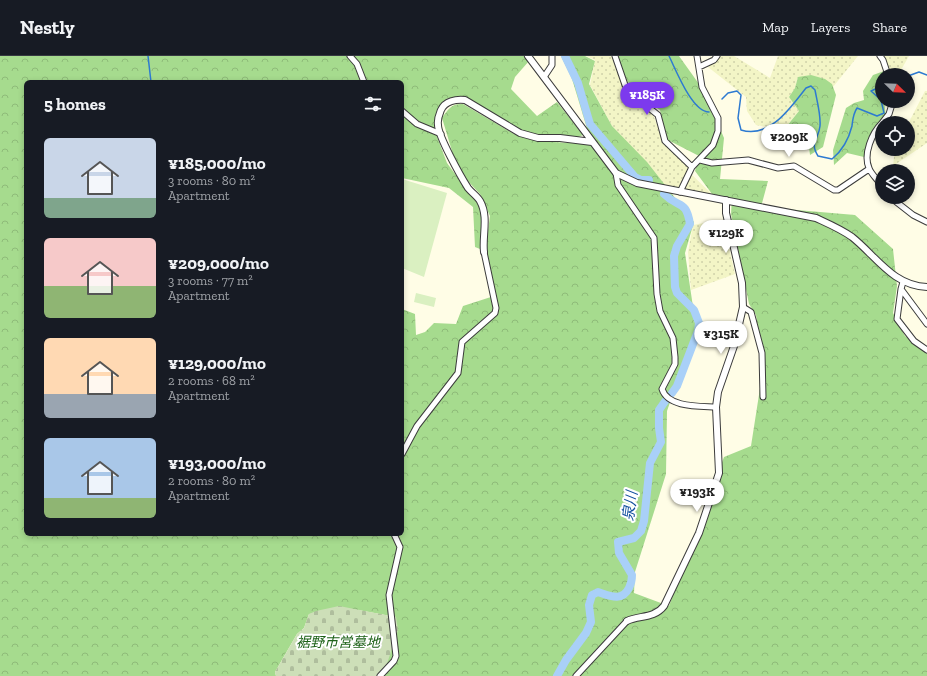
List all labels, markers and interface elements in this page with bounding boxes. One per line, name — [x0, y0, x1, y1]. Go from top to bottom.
text: Nestly — [20, 16, 75, 39]
text: Map — [762, 19, 789, 36]
text: Layers — [811, 19, 850, 36]
text: Share — [872, 19, 907, 36]
north arrow — [875, 68, 915, 108]
map controls — [875, 68, 915, 204]
pin: ¥185K — [619, 82, 675, 116]
text: ¥185K — [629, 87, 665, 102]
icon: filters — [362, 93, 384, 115]
text: 5 homes — [44, 94, 106, 114]
button: locate — [875, 116, 915, 156]
pin: ¥209K — [761, 124, 817, 158]
text: ¥209K — [770, 129, 808, 144]
text: ¥185,000/mo — [168, 153, 266, 173]
icon: home — [76, 154, 124, 202]
button: layers — [875, 164, 915, 204]
text: 3 rooms · 80 m² — [168, 173, 255, 188]
text: Apartment — [168, 188, 230, 203]
pin: ¥129K — [698, 220, 754, 254]
text: ¥129K — [708, 225, 744, 240]
text: ¥209,000/mo — [168, 253, 269, 273]
icon: home — [76, 254, 124, 302]
text: 3 rooms · 77 m² — [168, 273, 253, 288]
text: Apartment — [168, 288, 230, 303]
pin: ¥315K — [693, 321, 749, 355]
text: ¥315K — [703, 326, 739, 341]
text: ¥129,000/mo — [168, 353, 266, 373]
icon: home — [76, 354, 124, 402]
text: 2 rooms · 68 m² — [168, 373, 255, 388]
text: Apartment — [168, 388, 230, 403]
text: ¥193,000/mo — [168, 453, 266, 473]
icon: home — [76, 454, 124, 502]
text: 2 rooms · 80 m² — [168, 473, 255, 488]
pin: ¥193K — [669, 479, 725, 513]
text: ¥193K — [679, 484, 715, 499]
text: Apartment — [168, 488, 230, 503]
water label: 泉川 — [619, 488, 641, 522]
park label: 裾野市営墓地 — [296, 634, 382, 651]

